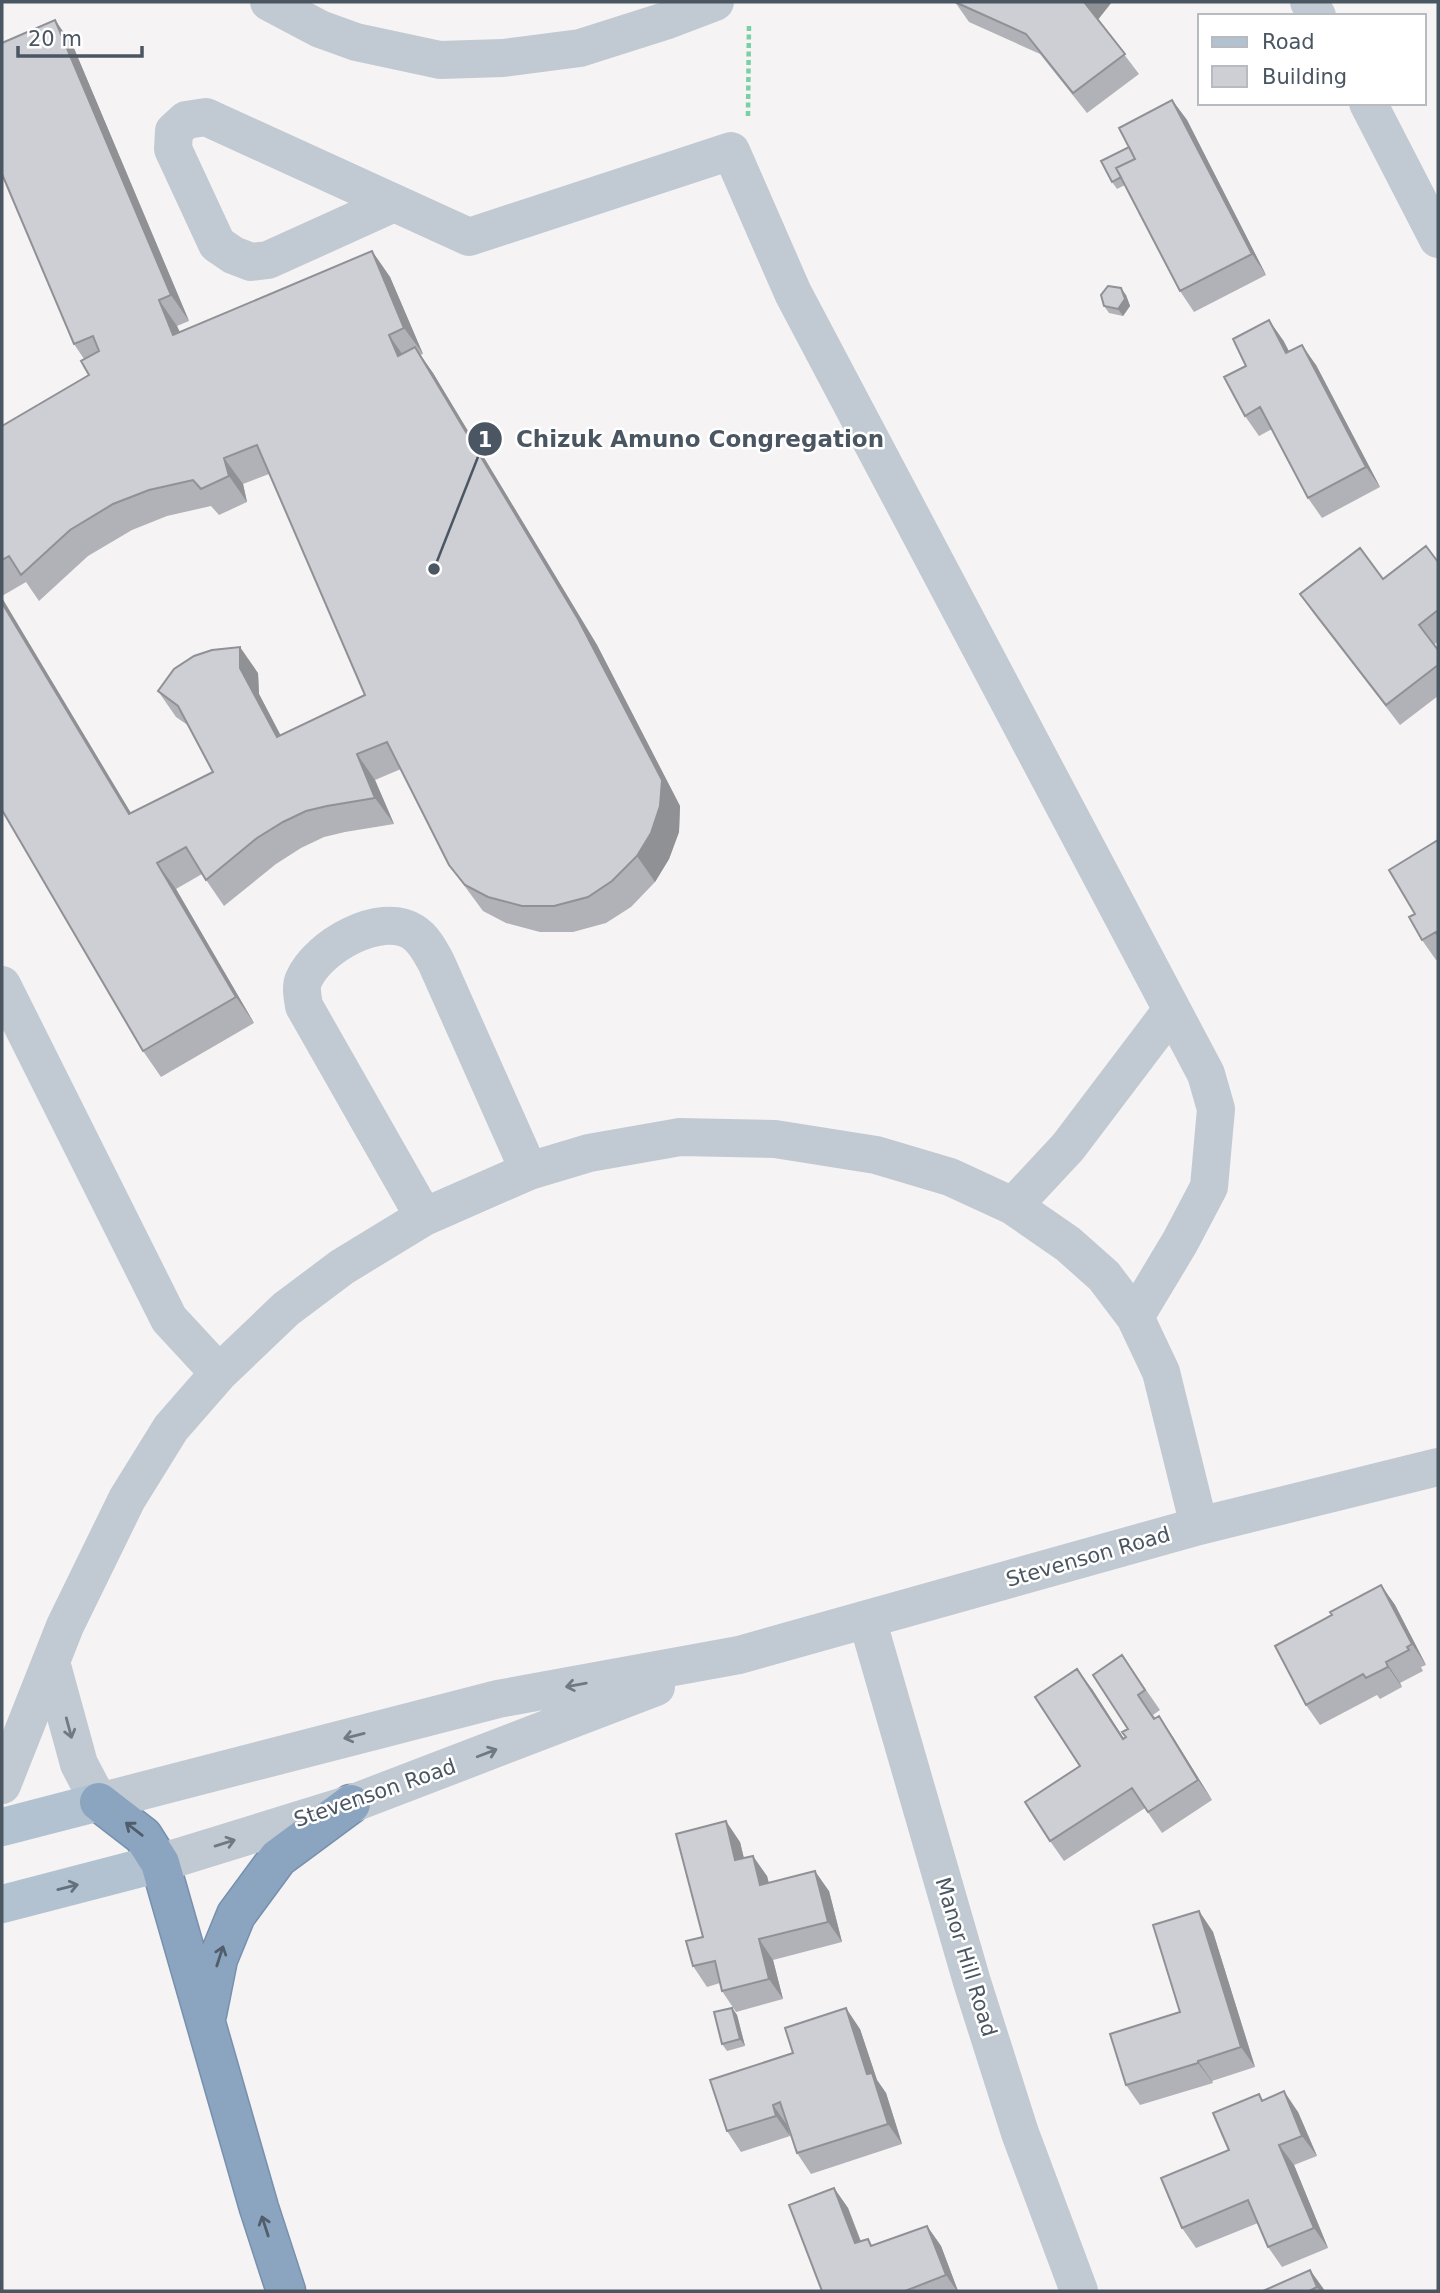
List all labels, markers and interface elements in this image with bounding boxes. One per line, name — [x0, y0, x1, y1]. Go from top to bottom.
scale bar — [18, 14, 142, 58]
legend — [1198, 14, 1426, 105]
text: 20 m — [28, 27, 82, 51]
text: Road — [1262, 30, 1315, 54]
text: Building — [1262, 65, 1347, 89]
callout: Chizuk Amuno Congregation — [467, 417, 898, 461]
text: Chizuk Amuno Congregation — [516, 426, 884, 452]
text: 1 — [478, 428, 492, 452]
street label: Stevenson Road — [1003, 1522, 1173, 1592]
one-way arrow — [565, 1679, 588, 1692]
one-way arrow — [63, 1716, 76, 1739]
one-way arrow — [344, 1730, 366, 1743]
one-way arrow — [475, 1746, 497, 1758]
street label: Stevenson Road — [291, 1754, 459, 1832]
one-way arrow — [125, 1821, 143, 1837]
one-way arrow — [214, 1835, 236, 1848]
street label: Manor Hill Road — [930, 1875, 1002, 2039]
one-way arrow — [56, 1880, 79, 1893]
one-way arrow — [215, 1946, 227, 1968]
one-way arrow — [258, 2216, 270, 2238]

